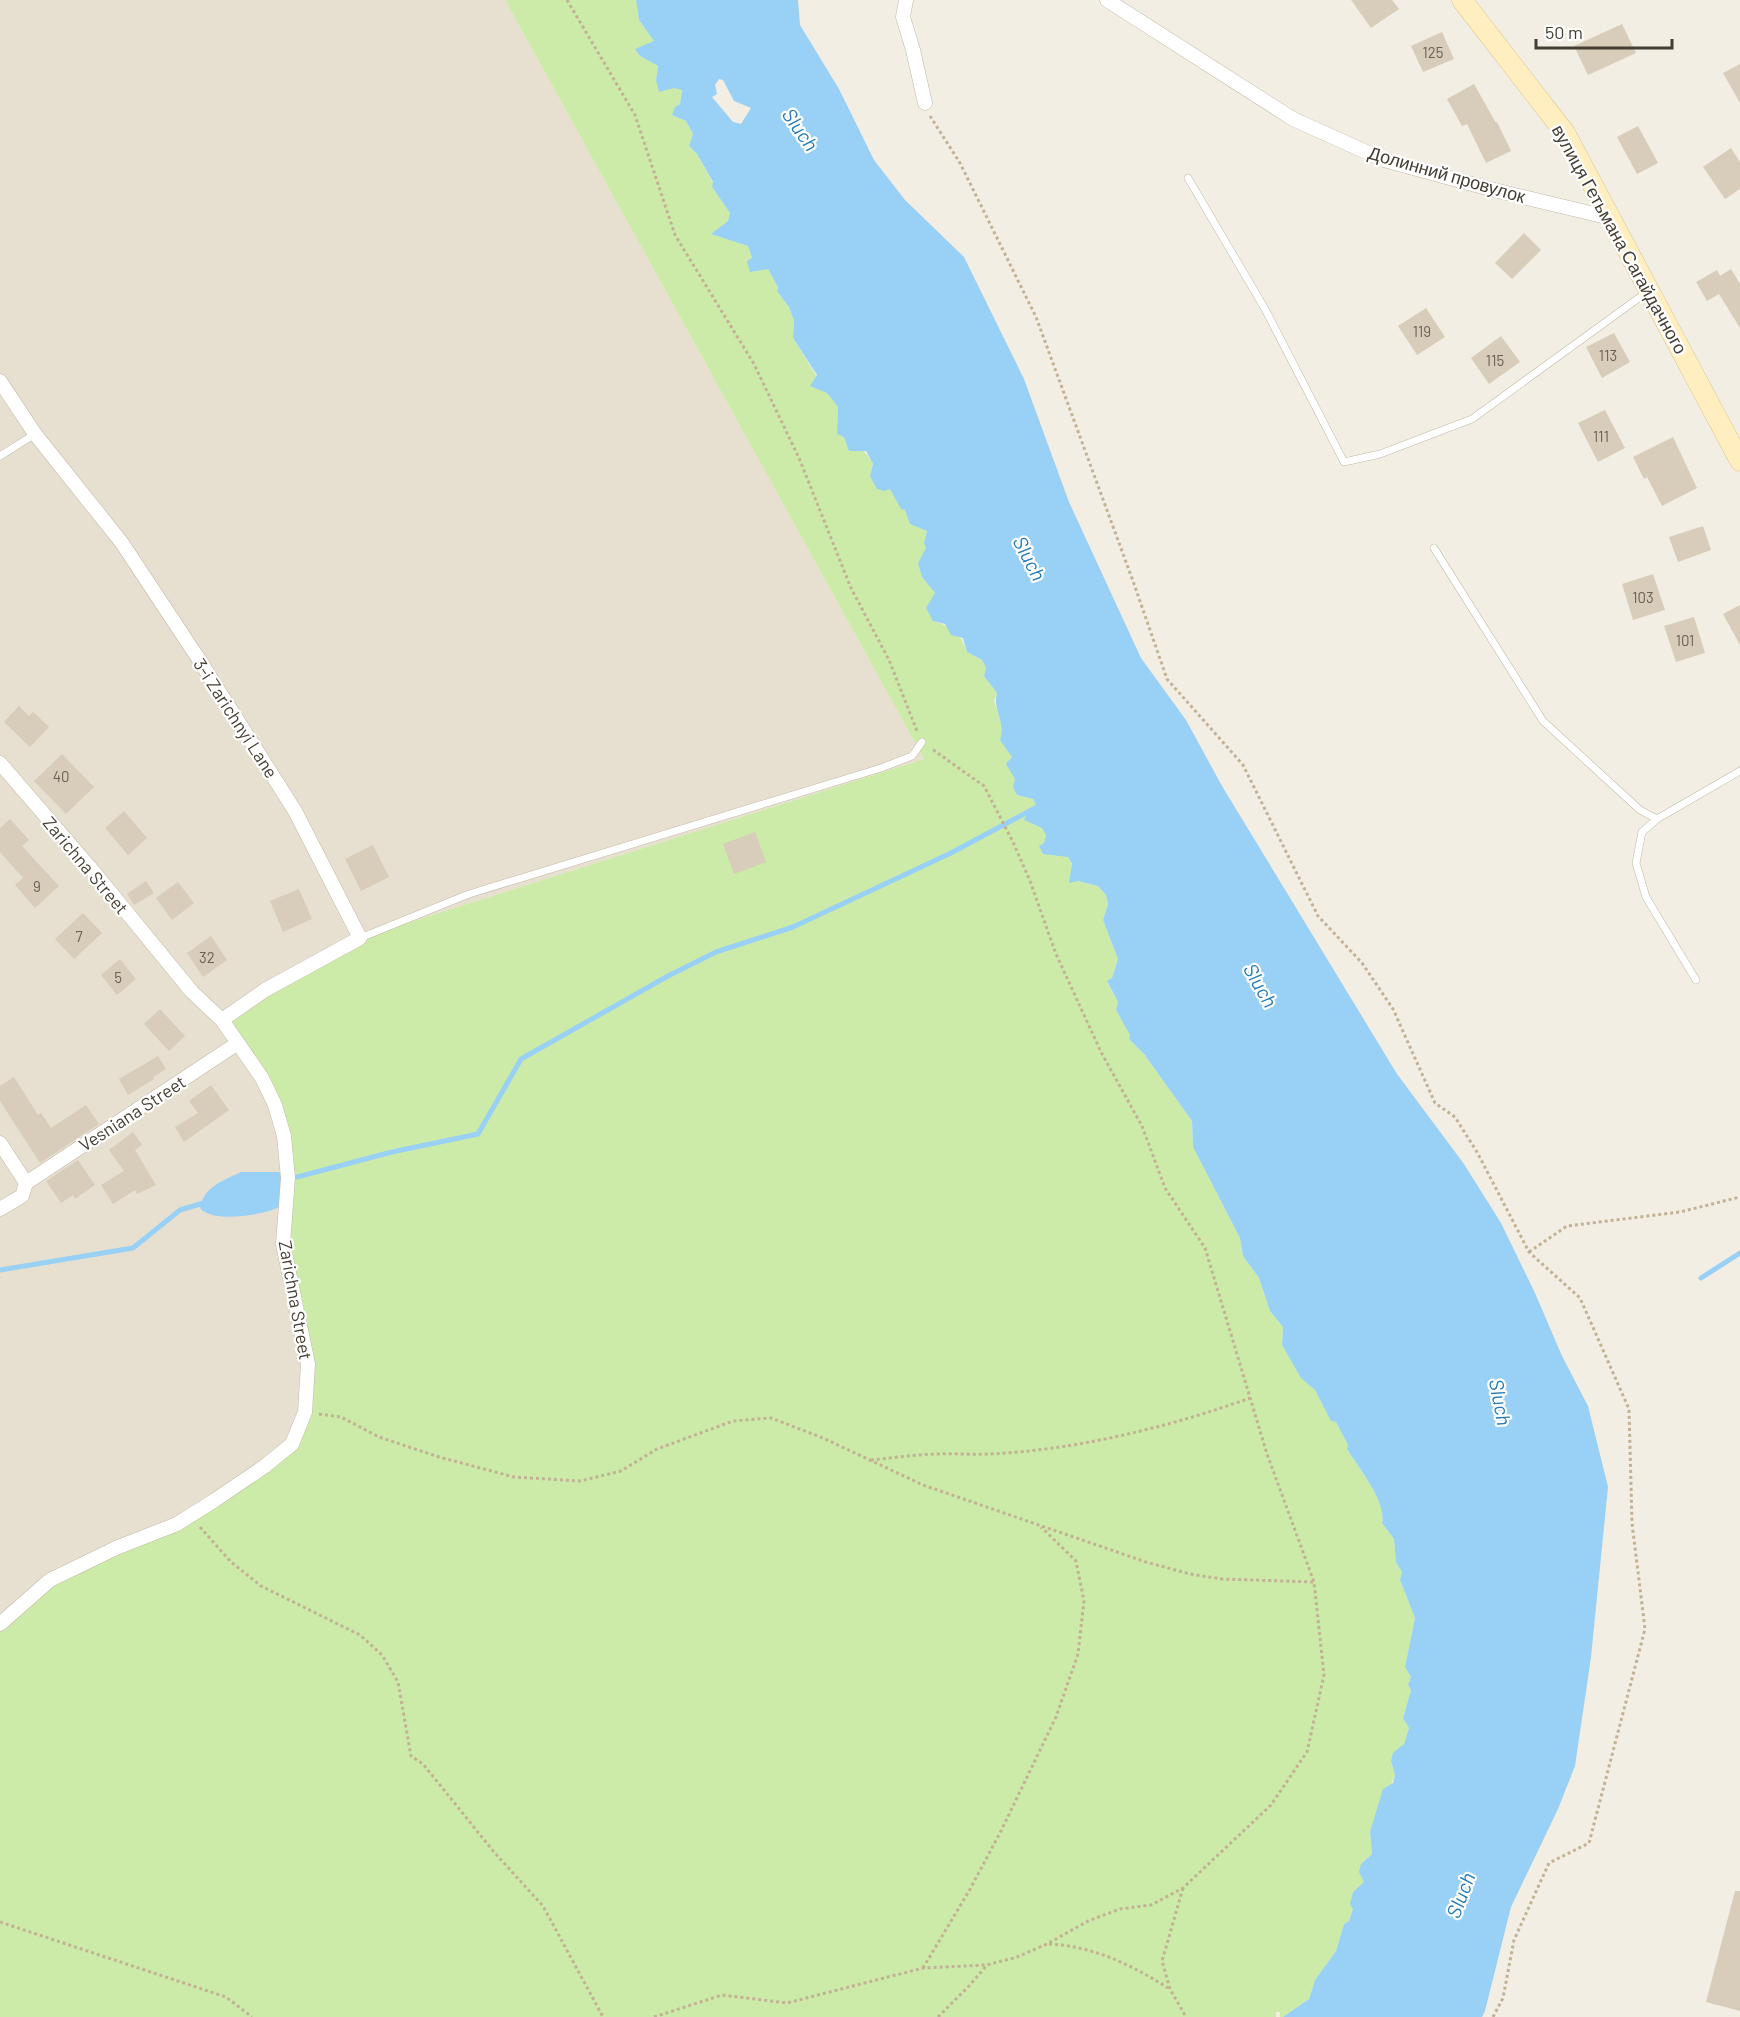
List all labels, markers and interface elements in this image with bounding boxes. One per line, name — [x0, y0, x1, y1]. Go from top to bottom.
scale bar — [1536, 12, 1672, 50]
text: 50 m — [1545, 21, 1583, 43]
house number: 125 — [1422, 43, 1444, 61]
water label: Sluch — [778, 103, 824, 155]
street label: вулиця Гетьмана Сагайдачного — [1548, 121, 1692, 357]
street label: Долинний провулок — [1366, 141, 1528, 207]
house number: 119 — [1413, 322, 1431, 340]
house number: 113 — [1599, 346, 1617, 364]
house number: 115 — [1486, 351, 1504, 369]
house number: 111 — [1593, 427, 1609, 445]
water label: Sluch — [1008, 532, 1052, 584]
house number: 103 — [1632, 588, 1654, 606]
house number: 101 — [1676, 631, 1694, 649]
street label: 3-i Zarichnyi Lane — [189, 654, 283, 782]
house number: 40 — [53, 767, 69, 785]
street label: Zarichna Street — [39, 812, 133, 918]
house number: 9 — [33, 877, 41, 895]
house number: 7 — [75, 927, 83, 945]
house number: 32 — [199, 948, 215, 966]
water label: Sluch — [1239, 959, 1283, 1011]
house number: 5 — [114, 968, 122, 986]
street label: Vesniana Street — [74, 1070, 190, 1156]
street label: Zarichna Street — [275, 1239, 317, 1361]
water label: Sluch — [1485, 1377, 1517, 1427]
water label: Sluch — [1440, 1869, 1480, 1921]

